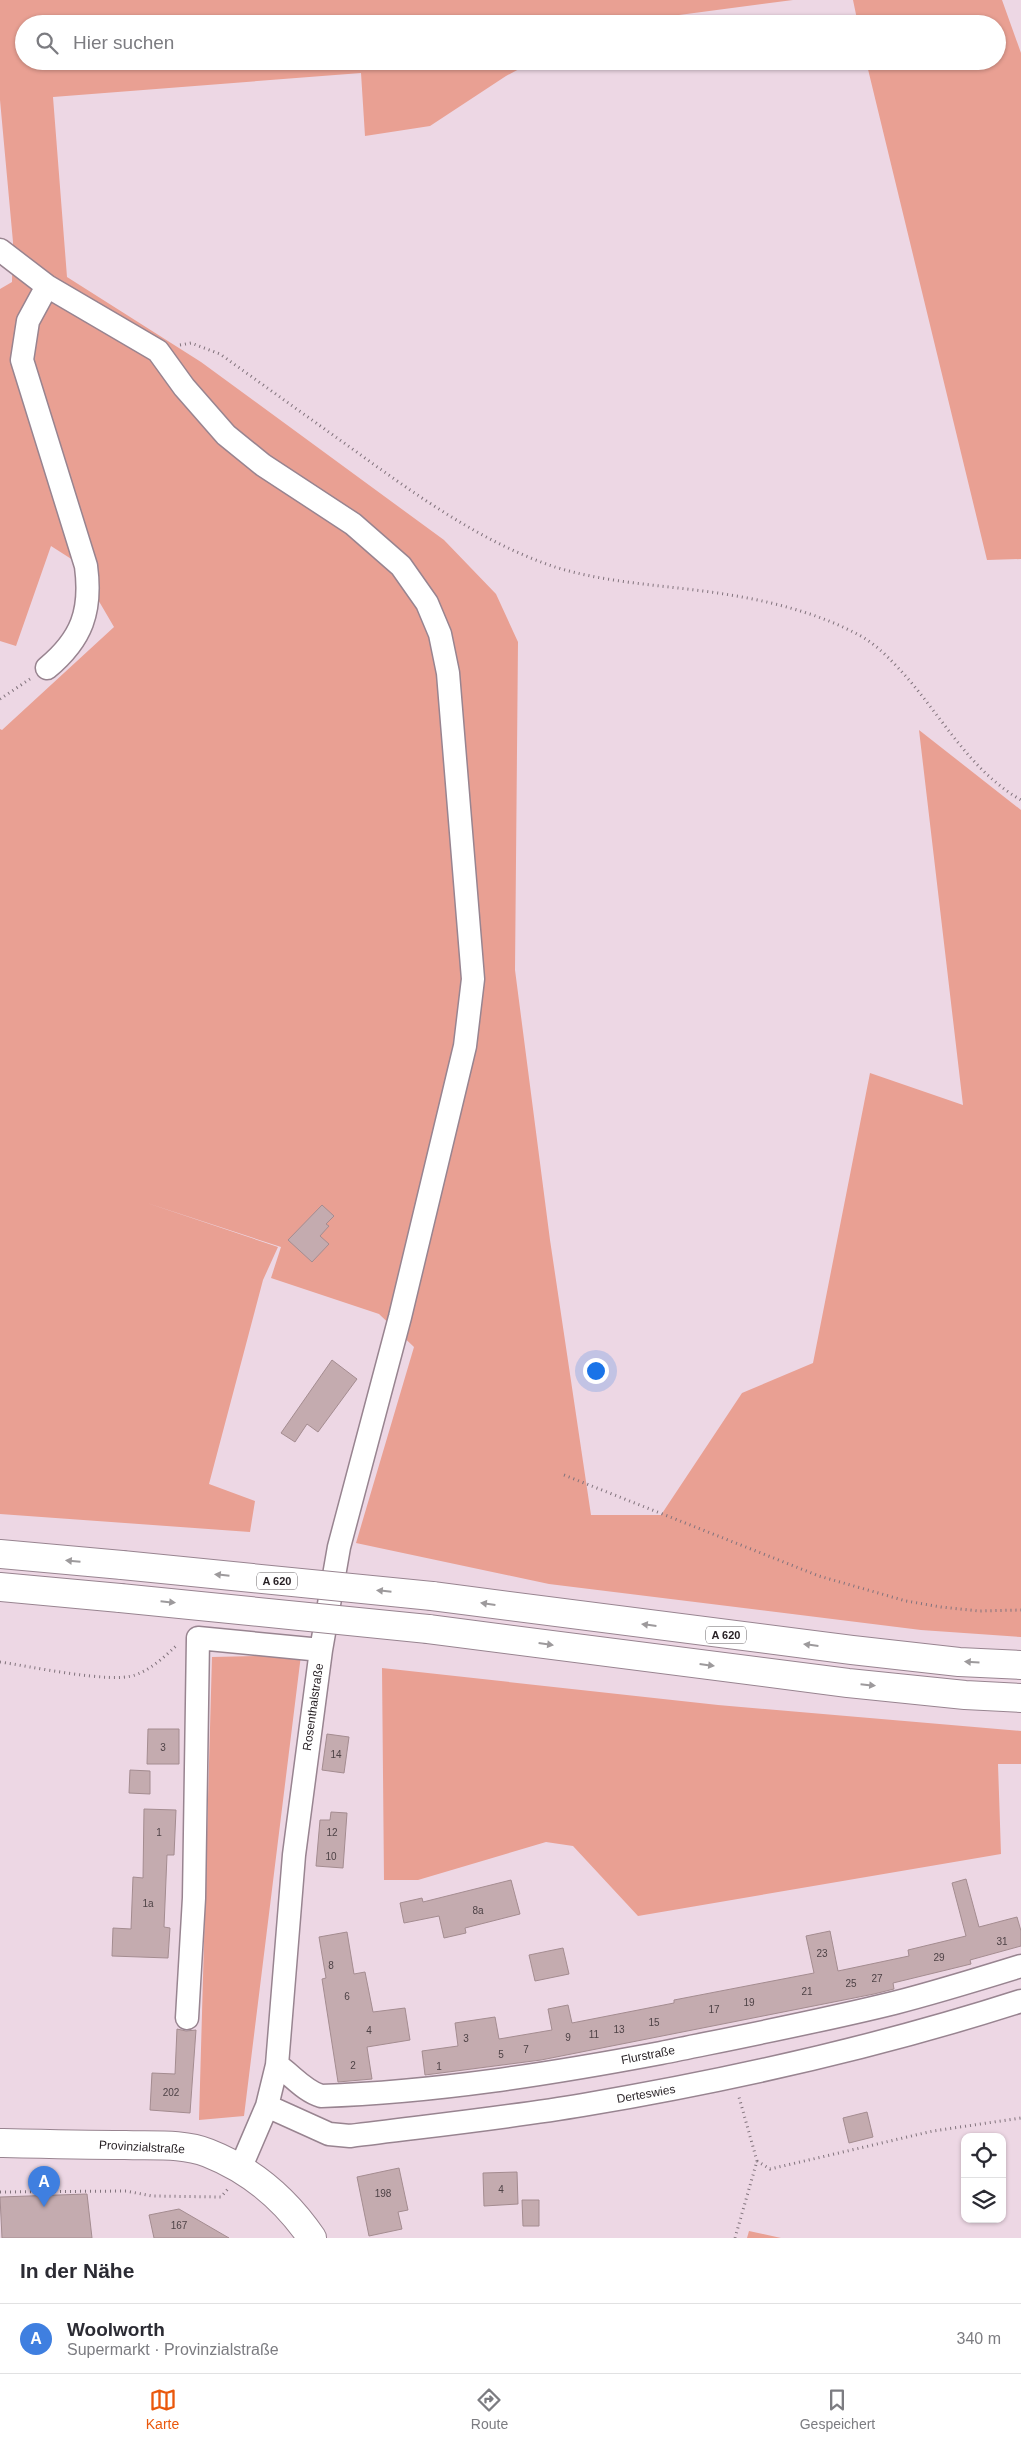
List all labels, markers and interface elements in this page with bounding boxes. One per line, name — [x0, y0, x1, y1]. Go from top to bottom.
search box — [15, 15, 1006, 70]
icon: search — [33, 29, 61, 57]
text: Hier suchen — [73, 32, 174, 53]
your location — [583, 1358, 609, 1384]
one-way arrow — [65, 1557, 81, 1565]
one-way arrow — [214, 1571, 230, 1579]
road number: A 620 — [257, 1572, 297, 1590]
one-way arrow — [376, 1587, 392, 1595]
one-way arrow — [161, 1599, 177, 1607]
one-way arrow — [480, 1600, 496, 1608]
one-way arrow — [641, 1621, 657, 1629]
road number: A 620 — [706, 1626, 746, 1644]
one-way arrow — [538, 1640, 554, 1648]
one-way arrow — [802, 1641, 818, 1649]
one-way arrow — [964, 1658, 980, 1666]
one-way arrow — [699, 1661, 715, 1669]
street label: Rosenthalstraße — [300, 1662, 326, 1752]
one-way arrow — [861, 1681, 877, 1689]
house number: 3 — [160, 1742, 166, 1753]
house number: 14 — [330, 1749, 342, 1760]
house number: 1 — [156, 1827, 162, 1838]
house number: 12 — [326, 1827, 338, 1838]
house number: 10 — [325, 1851, 337, 1862]
house number: 1a — [142, 1898, 154, 1909]
house number: 8a — [472, 1905, 484, 1916]
house number: 31 — [996, 1936, 1008, 1947]
house number: 23 — [816, 1948, 828, 1959]
house number: 29 — [933, 1952, 945, 1963]
house number: 8 — [328, 1960, 334, 1971]
house number: 27 — [871, 1973, 883, 1984]
house number: 25 — [845, 1978, 857, 1989]
house number: 21 — [801, 1986, 813, 1997]
house number: 6 — [344, 1991, 350, 2002]
house number: 19 — [743, 1997, 755, 2008]
house number: 17 — [708, 2004, 720, 2015]
house number: 15 — [648, 2017, 660, 2028]
house number: 13 — [613, 2024, 625, 2035]
house number: 4 — [366, 2025, 372, 2036]
house number: 11 — [589, 2029, 600, 2040]
house number: 9 — [565, 2032, 571, 2043]
house number: 3 — [463, 2033, 469, 2044]
street label: Flurstraße — [620, 2043, 676, 2067]
house number: 7 — [523, 2044, 529, 2055]
house number: 5 — [498, 2049, 504, 2060]
house number: 2 — [350, 2060, 356, 2071]
house number: 1 — [436, 2061, 442, 2072]
street label: Derteswies — [616, 2082, 676, 2106]
house number: 202 — [163, 2087, 180, 2098]
map controls — [961, 2133, 1006, 2223]
button: locate — [961, 2133, 1006, 2178]
street label: Provinzialstraße — [99, 2138, 186, 2156]
pin: A — [28, 2166, 60, 2207]
button: layers — [961, 2178, 1006, 2223]
house number: 4 — [498, 2184, 504, 2195]
house number: 198 — [375, 2188, 392, 2199]
house number: 167 — [171, 2220, 188, 2231]
text: In der Nähe — [20, 2259, 134, 2282]
text: Woolworth — [67, 2319, 165, 2340]
text: A — [30, 2330, 42, 2347]
text: 340 m — [957, 2330, 1001, 2347]
text: Supermarkt · Provinzialstraße — [67, 2341, 279, 2358]
tab: Karte — [146, 2386, 179, 2432]
tab: Route — [471, 2386, 508, 2432]
tab: Gespeichert — [800, 2386, 875, 2432]

